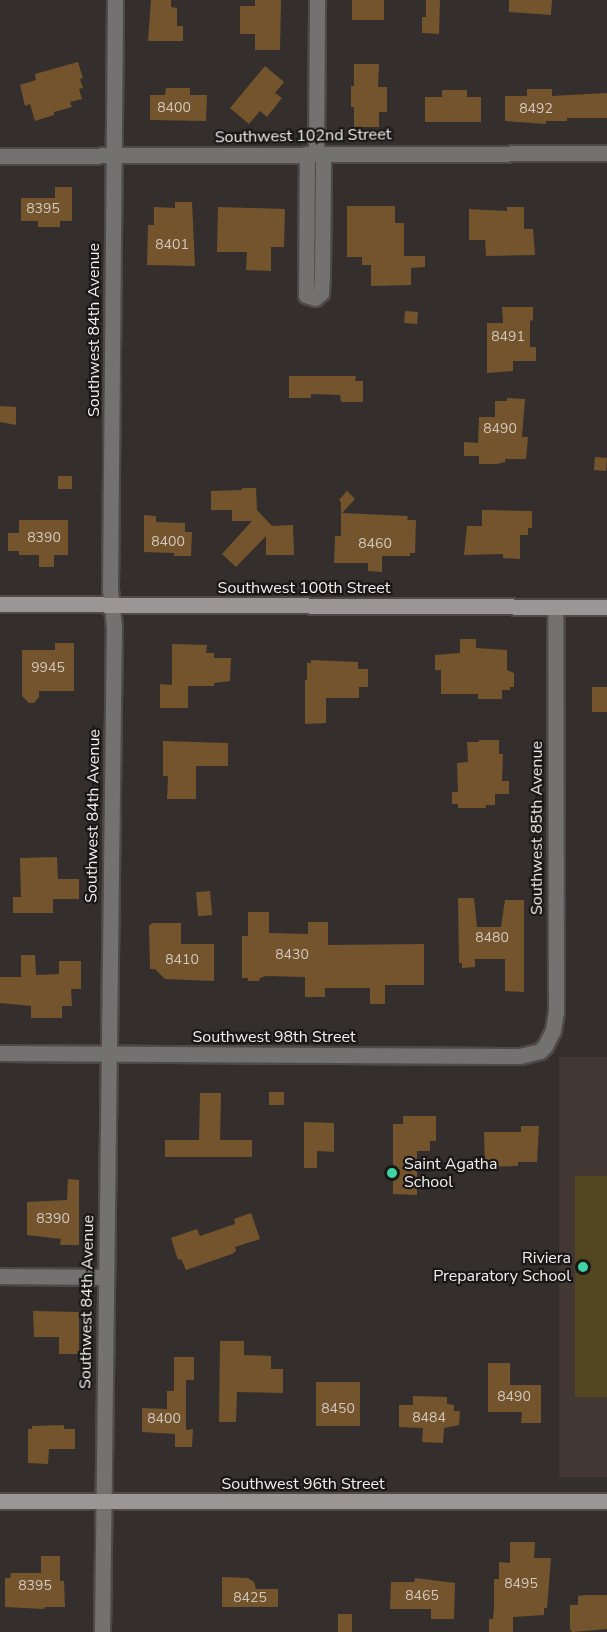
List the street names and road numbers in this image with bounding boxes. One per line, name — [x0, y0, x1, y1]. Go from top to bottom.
street label: Southwest 102nd Street — [215, 125, 391, 147]
street label: Southwest 84th Avenue — [84, 243, 104, 417]
street label: Southwest 100th Street — [218, 578, 390, 598]
street label: Southwest 84th Avenue — [82, 729, 104, 903]
street label: Southwest 85th Avenue — [527, 741, 547, 915]
street label: Southwest 98th Street — [192, 1027, 356, 1047]
street label: Southwest 84th Avenue — [76, 1215, 98, 1389]
street label: Southwest 96th Street — [221, 1474, 385, 1494]

